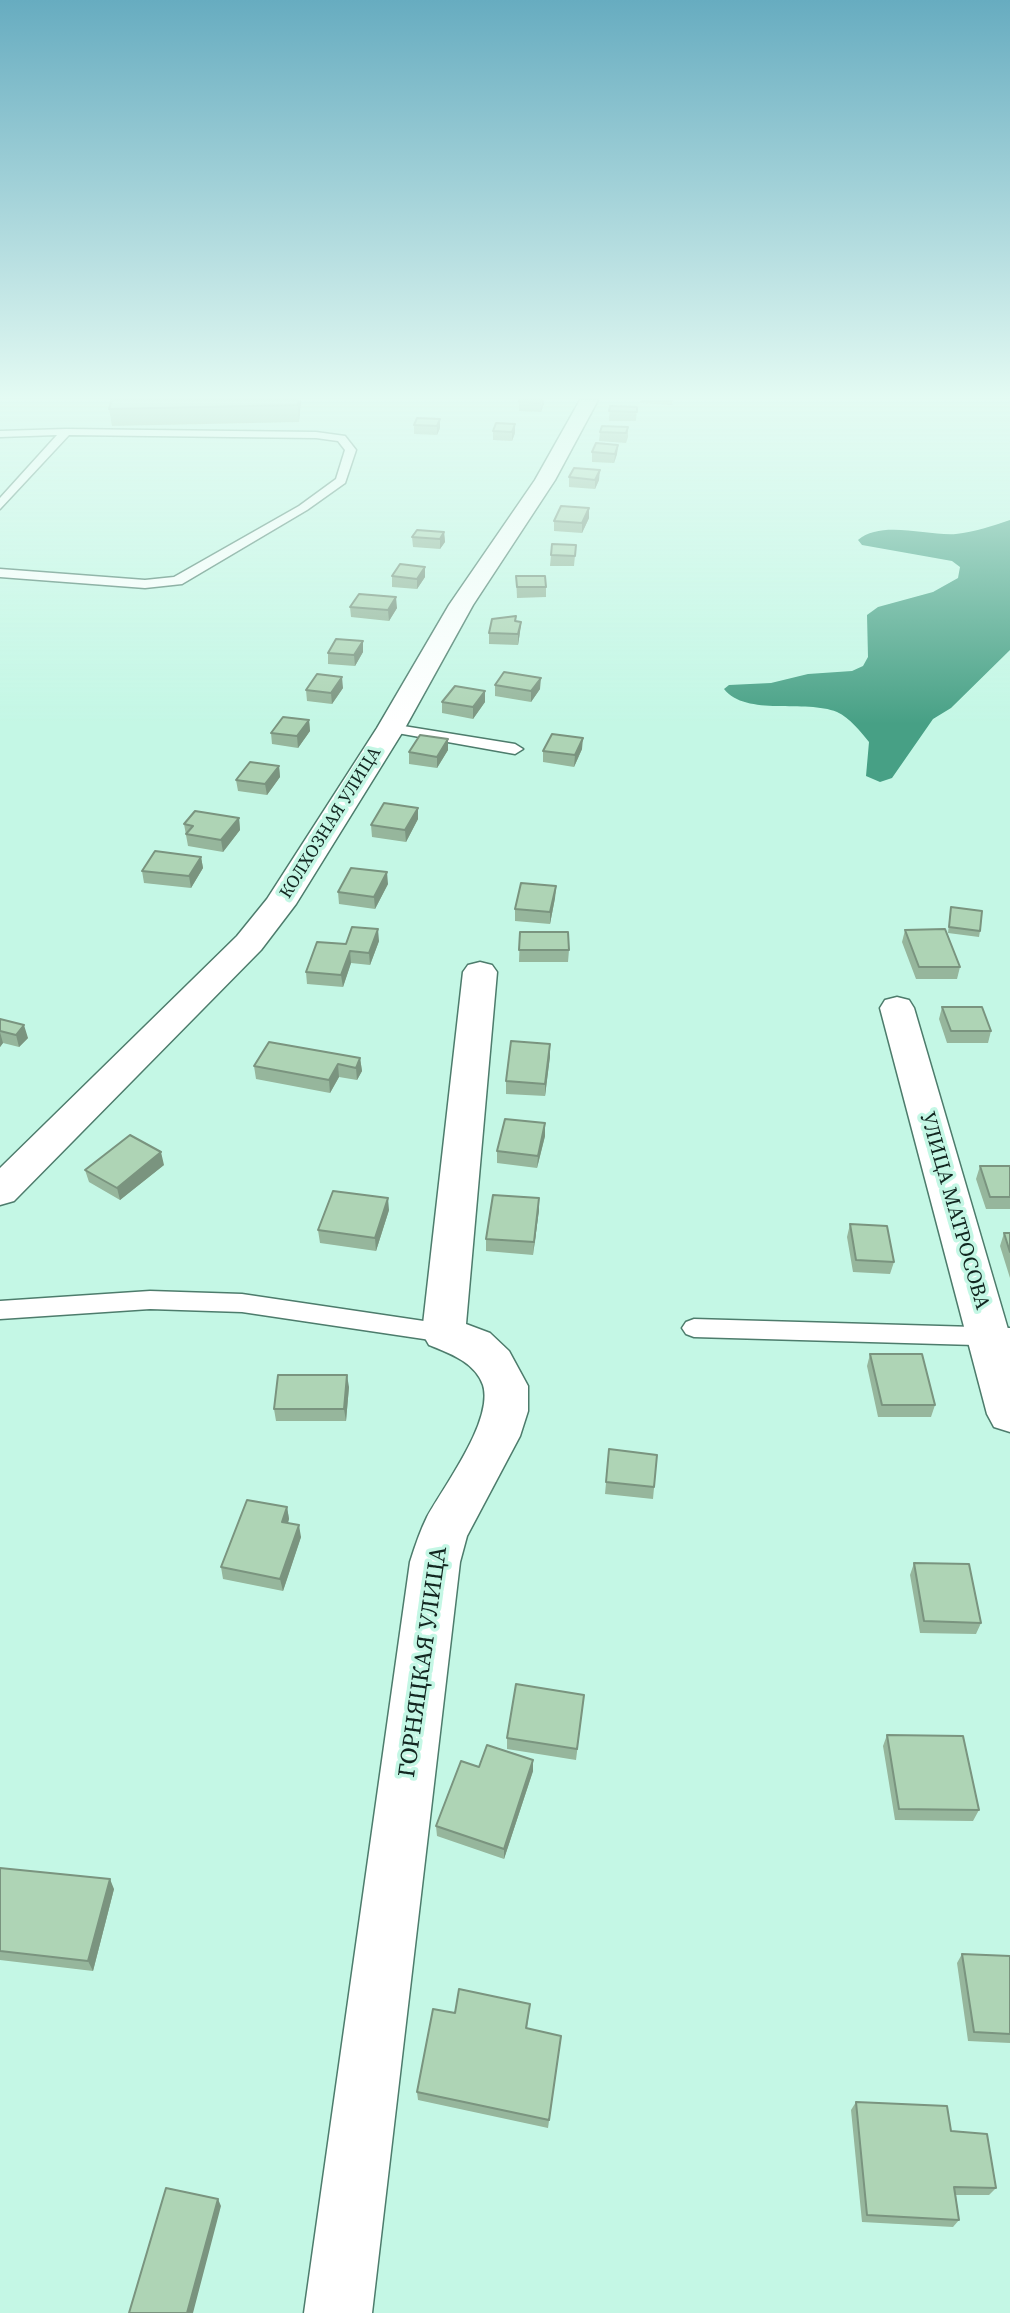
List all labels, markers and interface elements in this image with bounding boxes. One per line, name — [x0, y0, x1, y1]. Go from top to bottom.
street label: КОЛХОЗНАЯ УЛИЦА — [276, 743, 386, 903]
street label: УЛИЦА МАТРОСОВА — [914, 1109, 994, 1313]
street label: ГОРНЯЦКАЯ УЛИЦА — [394, 1545, 454, 1779]

